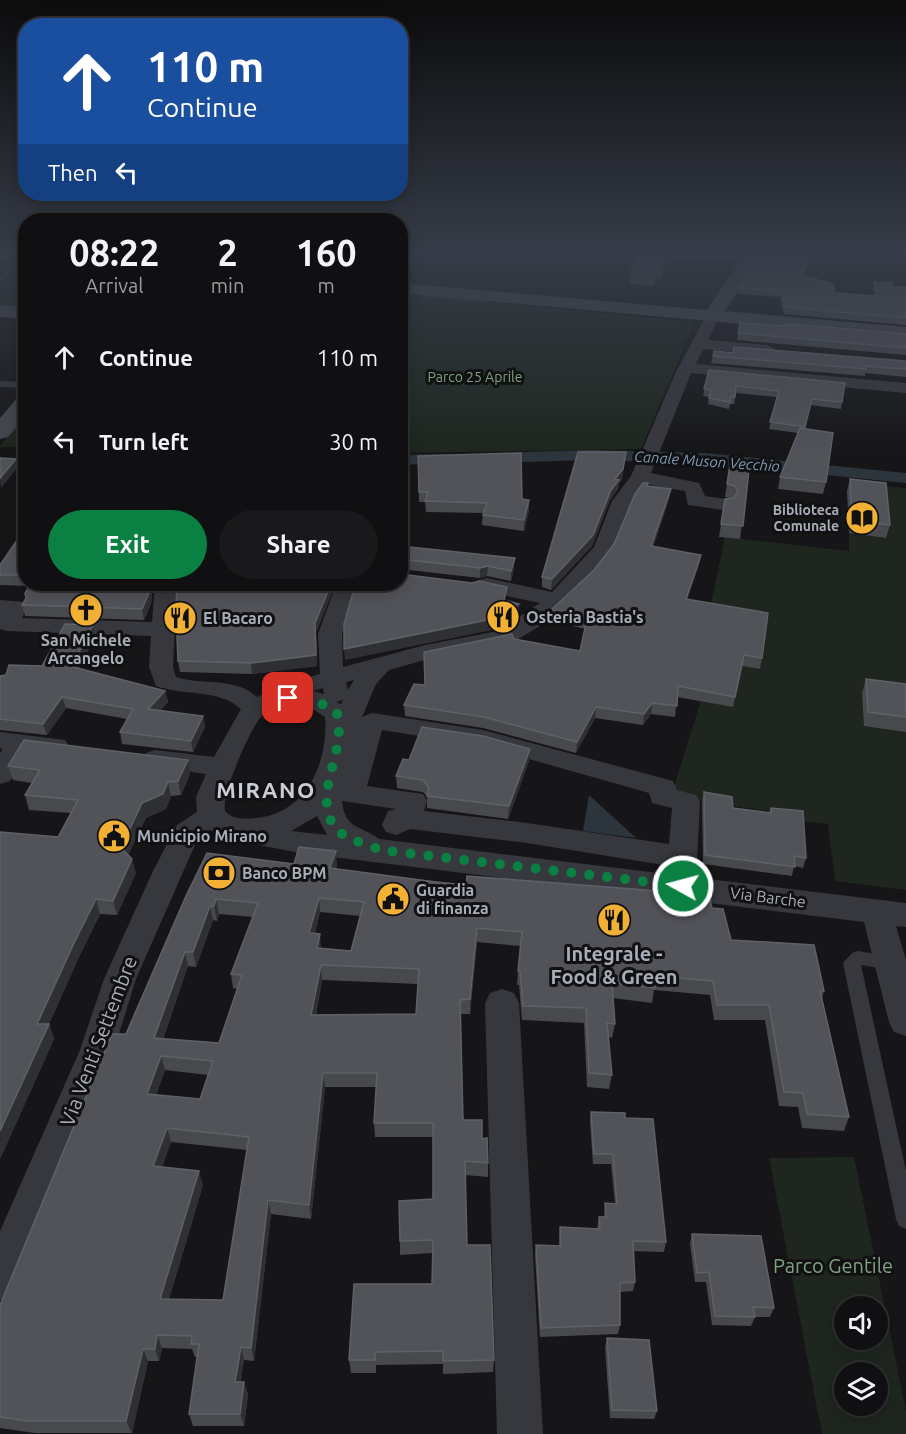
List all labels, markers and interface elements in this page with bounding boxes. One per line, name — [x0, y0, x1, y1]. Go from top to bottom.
icon: ahead — [48, 42, 126, 120]
text: 110 m — [147, 43, 264, 90]
text: Continue — [147, 92, 258, 122]
icon: left — [110, 156, 143, 189]
text: Then — [48, 160, 98, 185]
text: 08:22 — [69, 232, 159, 273]
text: 2 — [217, 232, 238, 273]
text: 160 — [296, 232, 357, 273]
text: Arrival — [85, 274, 144, 297]
text: min — [211, 274, 244, 297]
text: m — [318, 274, 335, 297]
icon: ahead — [48, 341, 81, 374]
text: Continue — [99, 345, 193, 370]
text: 110 m — [317, 345, 378, 370]
park label: Parco 25 Aprile — [428, 369, 523, 385]
icon: left — [48, 425, 81, 458]
text: Turn left — [99, 429, 189, 454]
text: 30 m — [329, 429, 378, 454]
water label: Canale Muson Vecchio — [634, 447, 780, 475]
library icon: Biblioteca Comunale — [844, 500, 880, 536]
place label: Biblioteca Comunale — [773, 502, 839, 534]
button: Exit — [48, 510, 207, 579]
button: Share — [219, 510, 378, 579]
church icon: San Michele Arcangelo — [68, 592, 104, 628]
restaurant icon: Osteria Bastia's — [485, 599, 521, 635]
restaurant icon: El Bacaro — [162, 600, 198, 636]
place label: Osteria Bastia's — [526, 608, 644, 626]
place label: El Bacaro — [203, 609, 273, 627]
place label: San Michele Arcangelo — [41, 631, 131, 667]
pin — [262, 672, 313, 723]
icon: arrive — [271, 681, 304, 714]
district label: MIRANO — [216, 777, 316, 802]
public building icon: Municipio Mirano — [96, 818, 132, 854]
place label: Municipio Mirano — [137, 827, 267, 845]
position arrow — [651, 854, 715, 918]
bank icon: Banco BPM — [201, 855, 237, 891]
place label: Banco BPM — [242, 864, 327, 882]
public building icon: Guardia di finanza — [375, 881, 411, 917]
place label: Guardia di finanza — [416, 881, 489, 917]
street label: Via Barche — [729, 883, 807, 911]
restaurant icon: Integrale - Food & Green — [596, 902, 632, 938]
place label: Integrale - Food & Green — [550, 942, 678, 988]
street label: Via Venti Settembre — [55, 953, 141, 1129]
park label: Parco Gentile — [773, 1254, 893, 1277]
map controls — [834, 1296, 888, 1416]
button: sound — [834, 1296, 888, 1350]
button: layers — [834, 1362, 888, 1416]

